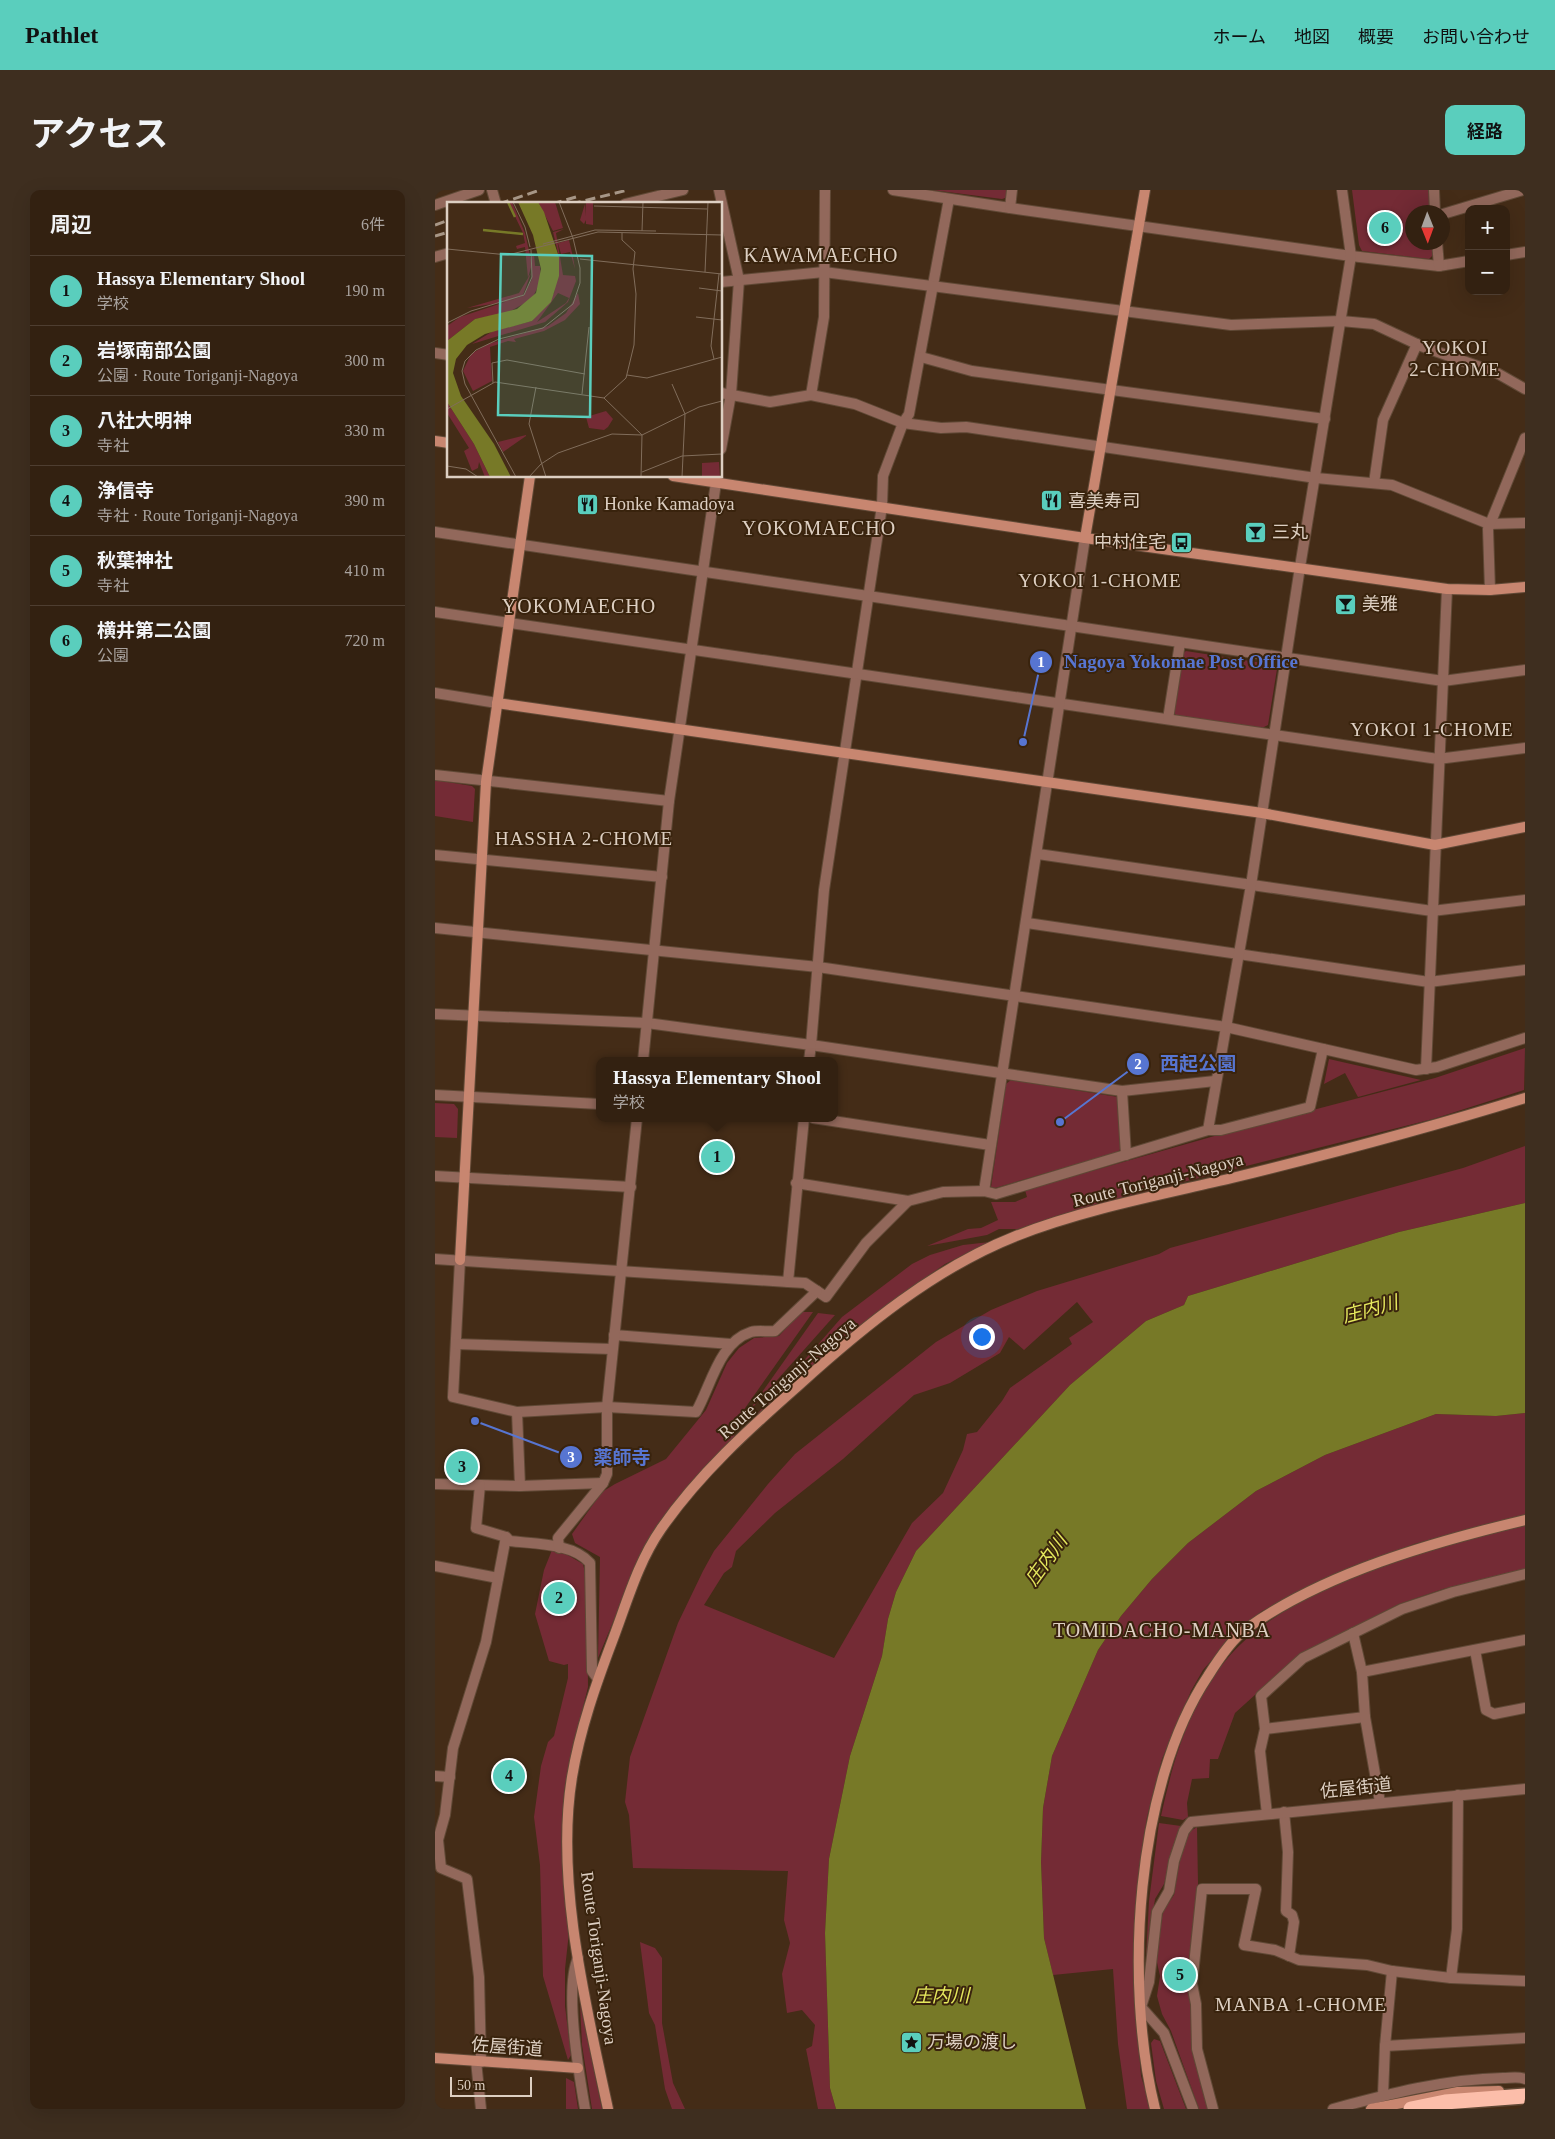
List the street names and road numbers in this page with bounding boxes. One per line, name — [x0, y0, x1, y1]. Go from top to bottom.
street label: Route Toriganji-Nagoya — [1071, 1149, 1245, 1211]
street label: Route Toriganji-Nagoya — [714, 1313, 860, 1443]
street label: 佐屋街道 — [1319, 1774, 1393, 1802]
street label: Route Toriganji-Nagoya — [577, 1870, 621, 2046]
street label: 佐屋街道 — [470, 2035, 544, 2059]

